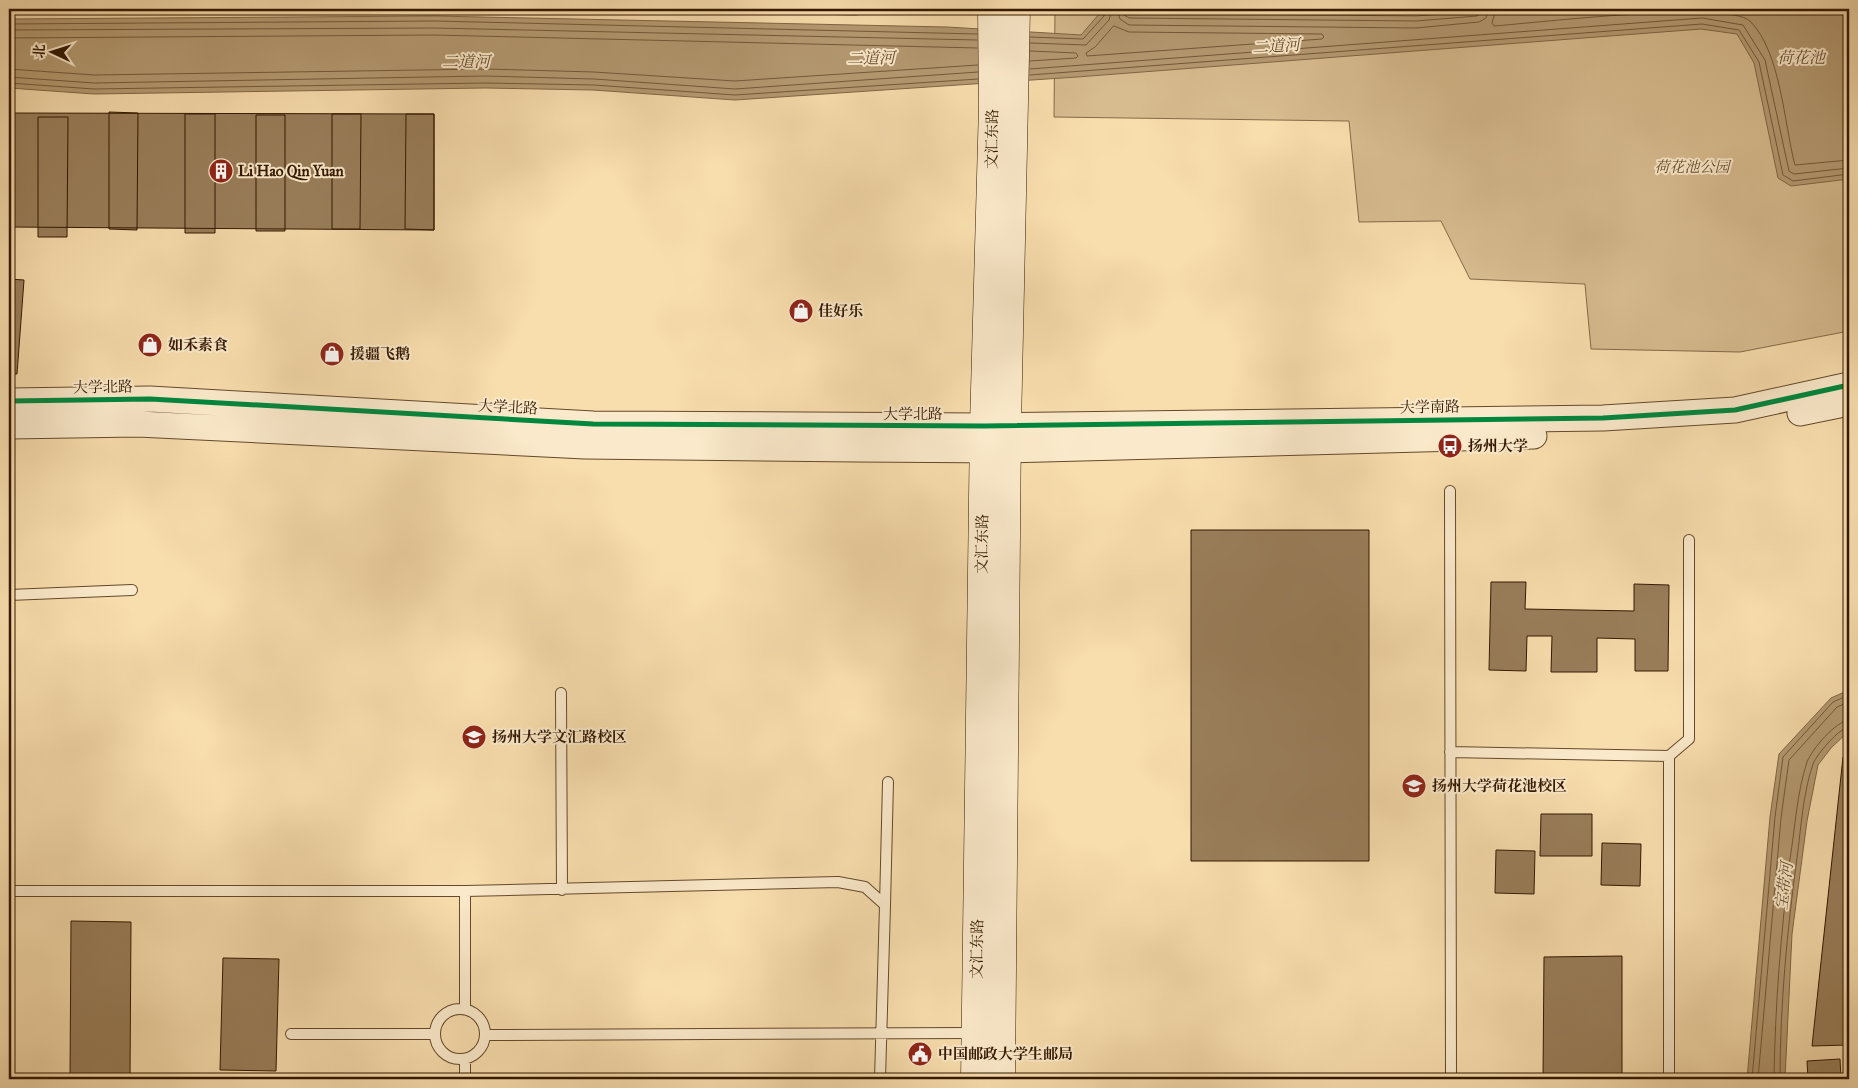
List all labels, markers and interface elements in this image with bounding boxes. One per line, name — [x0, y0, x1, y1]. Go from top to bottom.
north arrow — [28, 28, 78, 78]
water label: 二道河 — [1251, 35, 1304, 57]
text: 北 — [31, 44, 48, 59]
water label: 二道河 — [847, 48, 898, 68]
water label: 荷花池 — [1777, 48, 1827, 67]
water label: 二道河 — [442, 52, 493, 71]
street label: 文汇东路 — [982, 109, 1002, 169]
building icon: Li Hao Qin Yuan — [208, 158, 234, 184]
park label: 荷花池公园 — [1654, 158, 1731, 176]
place label: Li Hao Qin Yuan — [238, 162, 345, 181]
shop icon: 佳好乐 — [788, 298, 814, 324]
place label: 佳好乐 — [818, 302, 863, 320]
shop icon: 如禾素食 — [137, 332, 163, 358]
place label: 如禾素食 — [168, 336, 228, 354]
shop icon: 援疆飞鹅 — [319, 341, 345, 367]
place label: 援疆飞鹅 — [350, 345, 410, 363]
street label: 大学北路 — [73, 377, 133, 397]
street label: 大学北路 — [478, 396, 538, 418]
street label: 大学南路 — [1400, 397, 1460, 417]
street label: 大学北路 — [883, 405, 943, 423]
bus stop icon: 扬州大学 — [1437, 433, 1463, 459]
place label: 扬州大学 — [1468, 437, 1528, 455]
street label: 文汇东路 — [972, 514, 992, 574]
school or university icon: 扬州大学文汇路校区 — [461, 724, 487, 750]
place label: 扬州大学文汇路校区 — [492, 728, 627, 746]
school or university icon: 扬州大学荷花池校区 — [1401, 773, 1427, 799]
place label: 扬州大学荷花池校区 — [1432, 777, 1567, 795]
water label: 宝带河 — [1772, 858, 1797, 911]
street label: 文汇东路 — [967, 919, 987, 979]
public building icon: 中国邮政大学生邮局 — [907, 1041, 933, 1067]
place label: 中国邮政大学生邮局 — [938, 1045, 1073, 1063]

